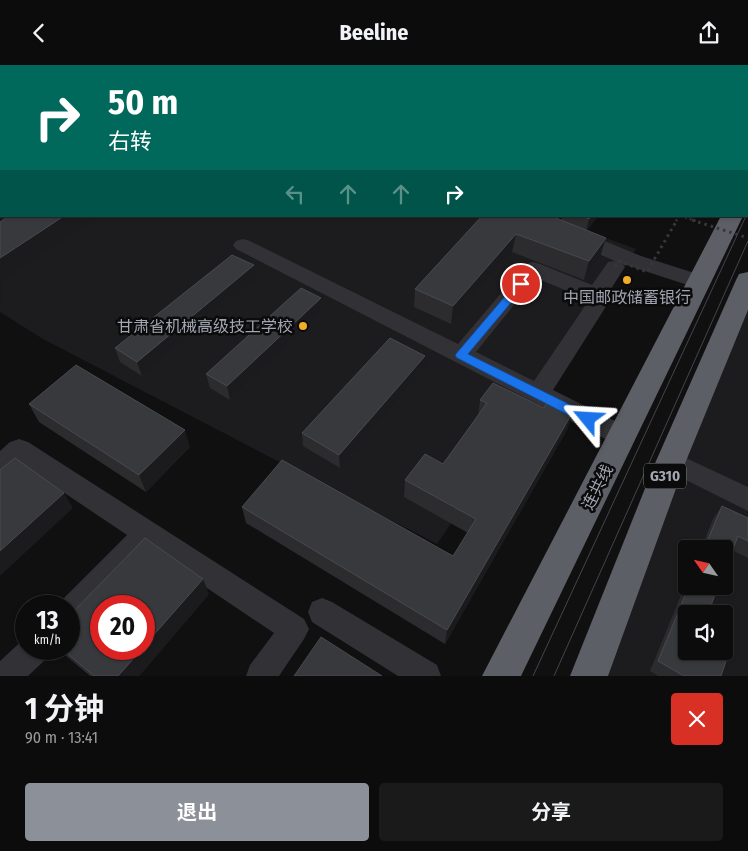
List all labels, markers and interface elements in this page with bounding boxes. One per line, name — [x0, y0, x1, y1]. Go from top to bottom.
icon: back — [25, 19, 53, 47]
text: Beeline — [340, 19, 409, 46]
icon: share — [695, 19, 723, 47]
text: 50 m — [108, 81, 178, 123]
icon: right — [25, 85, 90, 150]
text: 右转 — [108, 128, 152, 155]
icon: left — [281, 180, 309, 208]
icon: ahead — [334, 180, 362, 208]
icon: ahead — [387, 180, 415, 208]
icon: right — [440, 180, 468, 208]
pin — [500, 263, 542, 305]
icon: arrive — [507, 270, 535, 298]
marker: 中国邮政储蓄银行 — [621, 274, 633, 286]
place label: 中国邮政储蓄银行 — [563, 288, 691, 307]
place label: 甘肃省机械高级技工学校 — [117, 317, 293, 336]
marker: 甘肃省机械高级技工学校 — [297, 320, 309, 332]
position arrow — [561, 392, 613, 444]
street label: 连共线 — [578, 462, 617, 513]
road number: G310 — [644, 463, 686, 489]
north arrow — [678, 540, 732, 595]
map controls — [678, 540, 733, 660]
speed limit sign: 20 — [90, 595, 155, 660]
button: sound — [678, 605, 733, 660]
text: 13 — [36, 606, 59, 636]
text: km/h — [34, 633, 61, 647]
text: 1 分钟 — [25, 691, 104, 727]
button: close — [671, 693, 723, 745]
text: 90 m · 13:41 — [25, 728, 98, 747]
button: 退出 — [25, 783, 369, 841]
button: 分享 — [379, 783, 723, 841]

